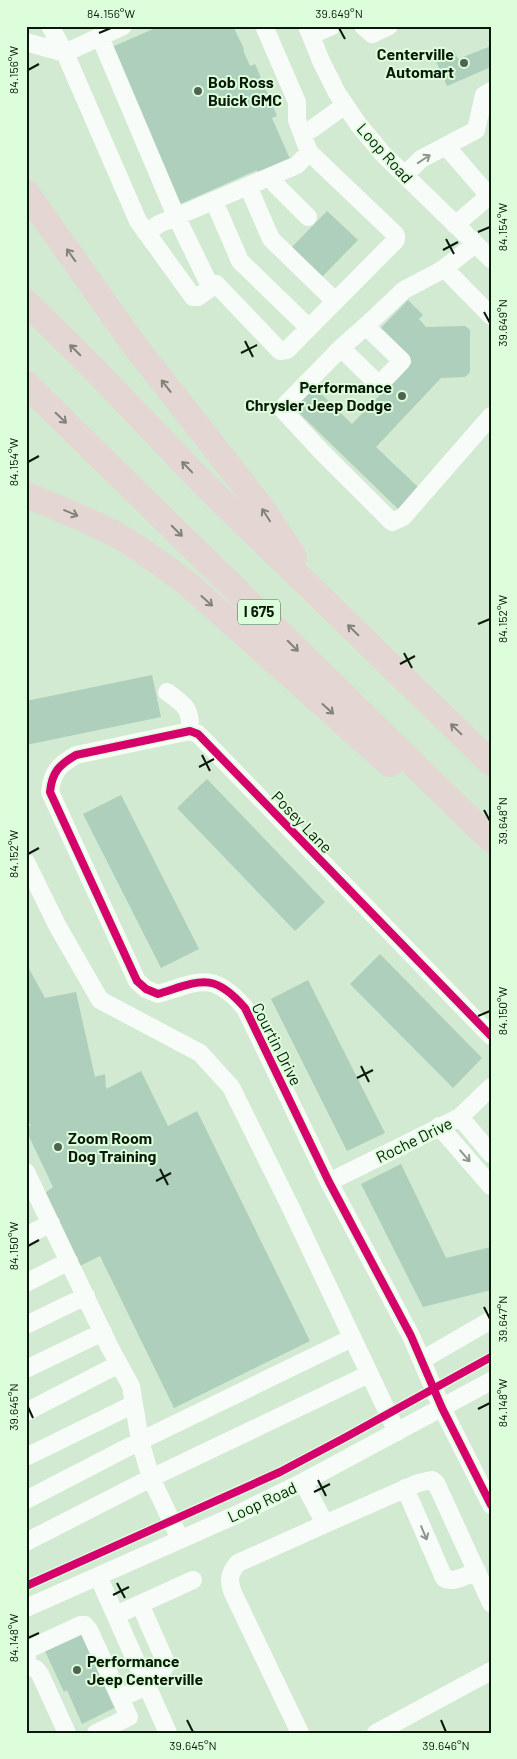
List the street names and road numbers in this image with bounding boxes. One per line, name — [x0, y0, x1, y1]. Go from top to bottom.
street label: Loop Road — [354, 119, 417, 186]
road number: I 675 — [238, 600, 280, 624]
street label: Posey Lane — [268, 787, 337, 857]
street label: Courtin Drive — [248, 999, 306, 1088]
street label: Roche Drive — [372, 1113, 455, 1166]
street label: Loop Road — [224, 1477, 299, 1526]

